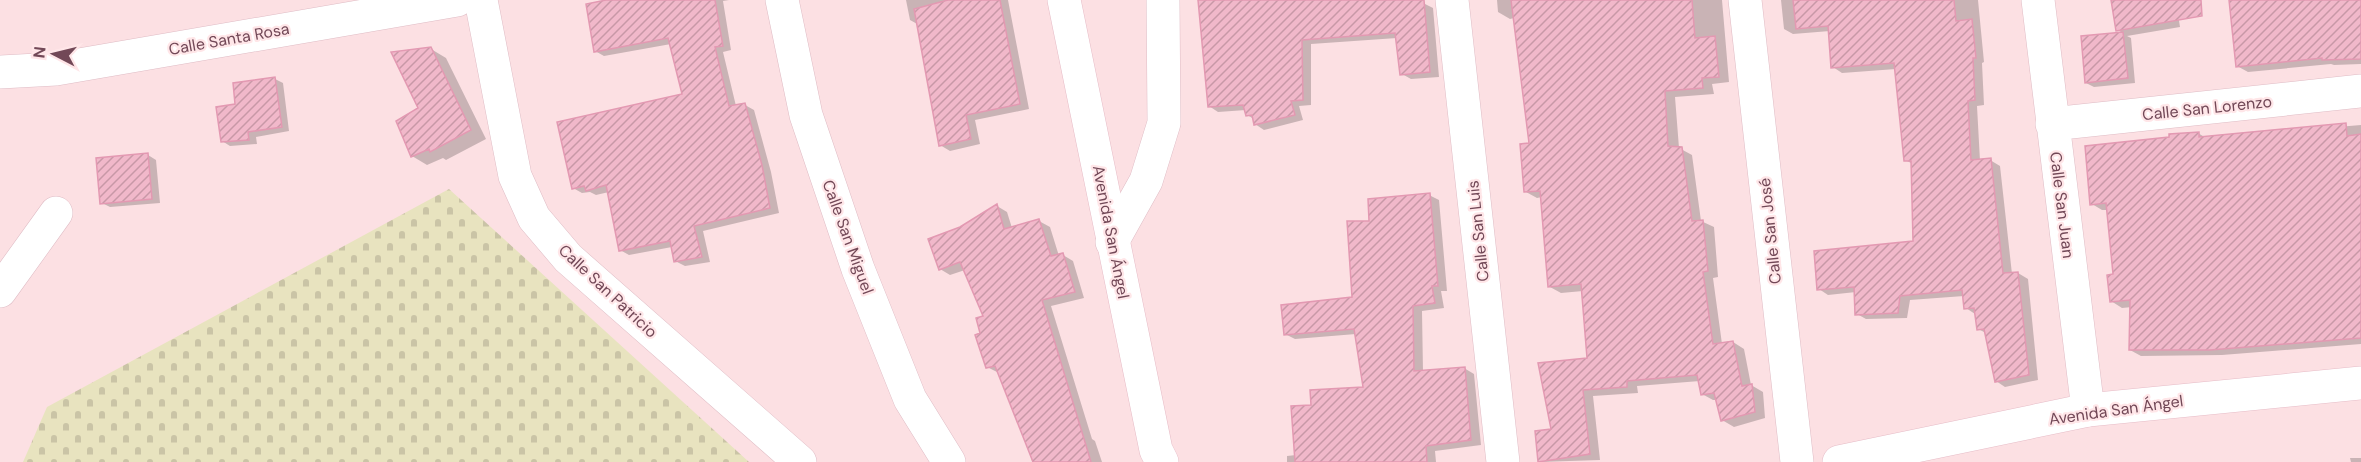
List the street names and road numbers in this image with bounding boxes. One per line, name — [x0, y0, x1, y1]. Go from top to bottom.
street label: Calle Santa Rosa — [167, 18, 291, 60]
street label: Calle San Lorenzo — [2141, 91, 2273, 125]
street label: Calle San Juan — [2045, 151, 2079, 259]
street label: Avenida San Ángel — [1088, 164, 1134, 300]
street label: Calle San Miguel — [818, 177, 878, 297]
street label: Calle San José — [1754, 177, 1786, 285]
street label: Calle San Luis — [1462, 179, 1494, 283]
street label: Calle San Patricio — [554, 240, 662, 342]
street label: Avenida San Ángel — [2047, 390, 2185, 430]

